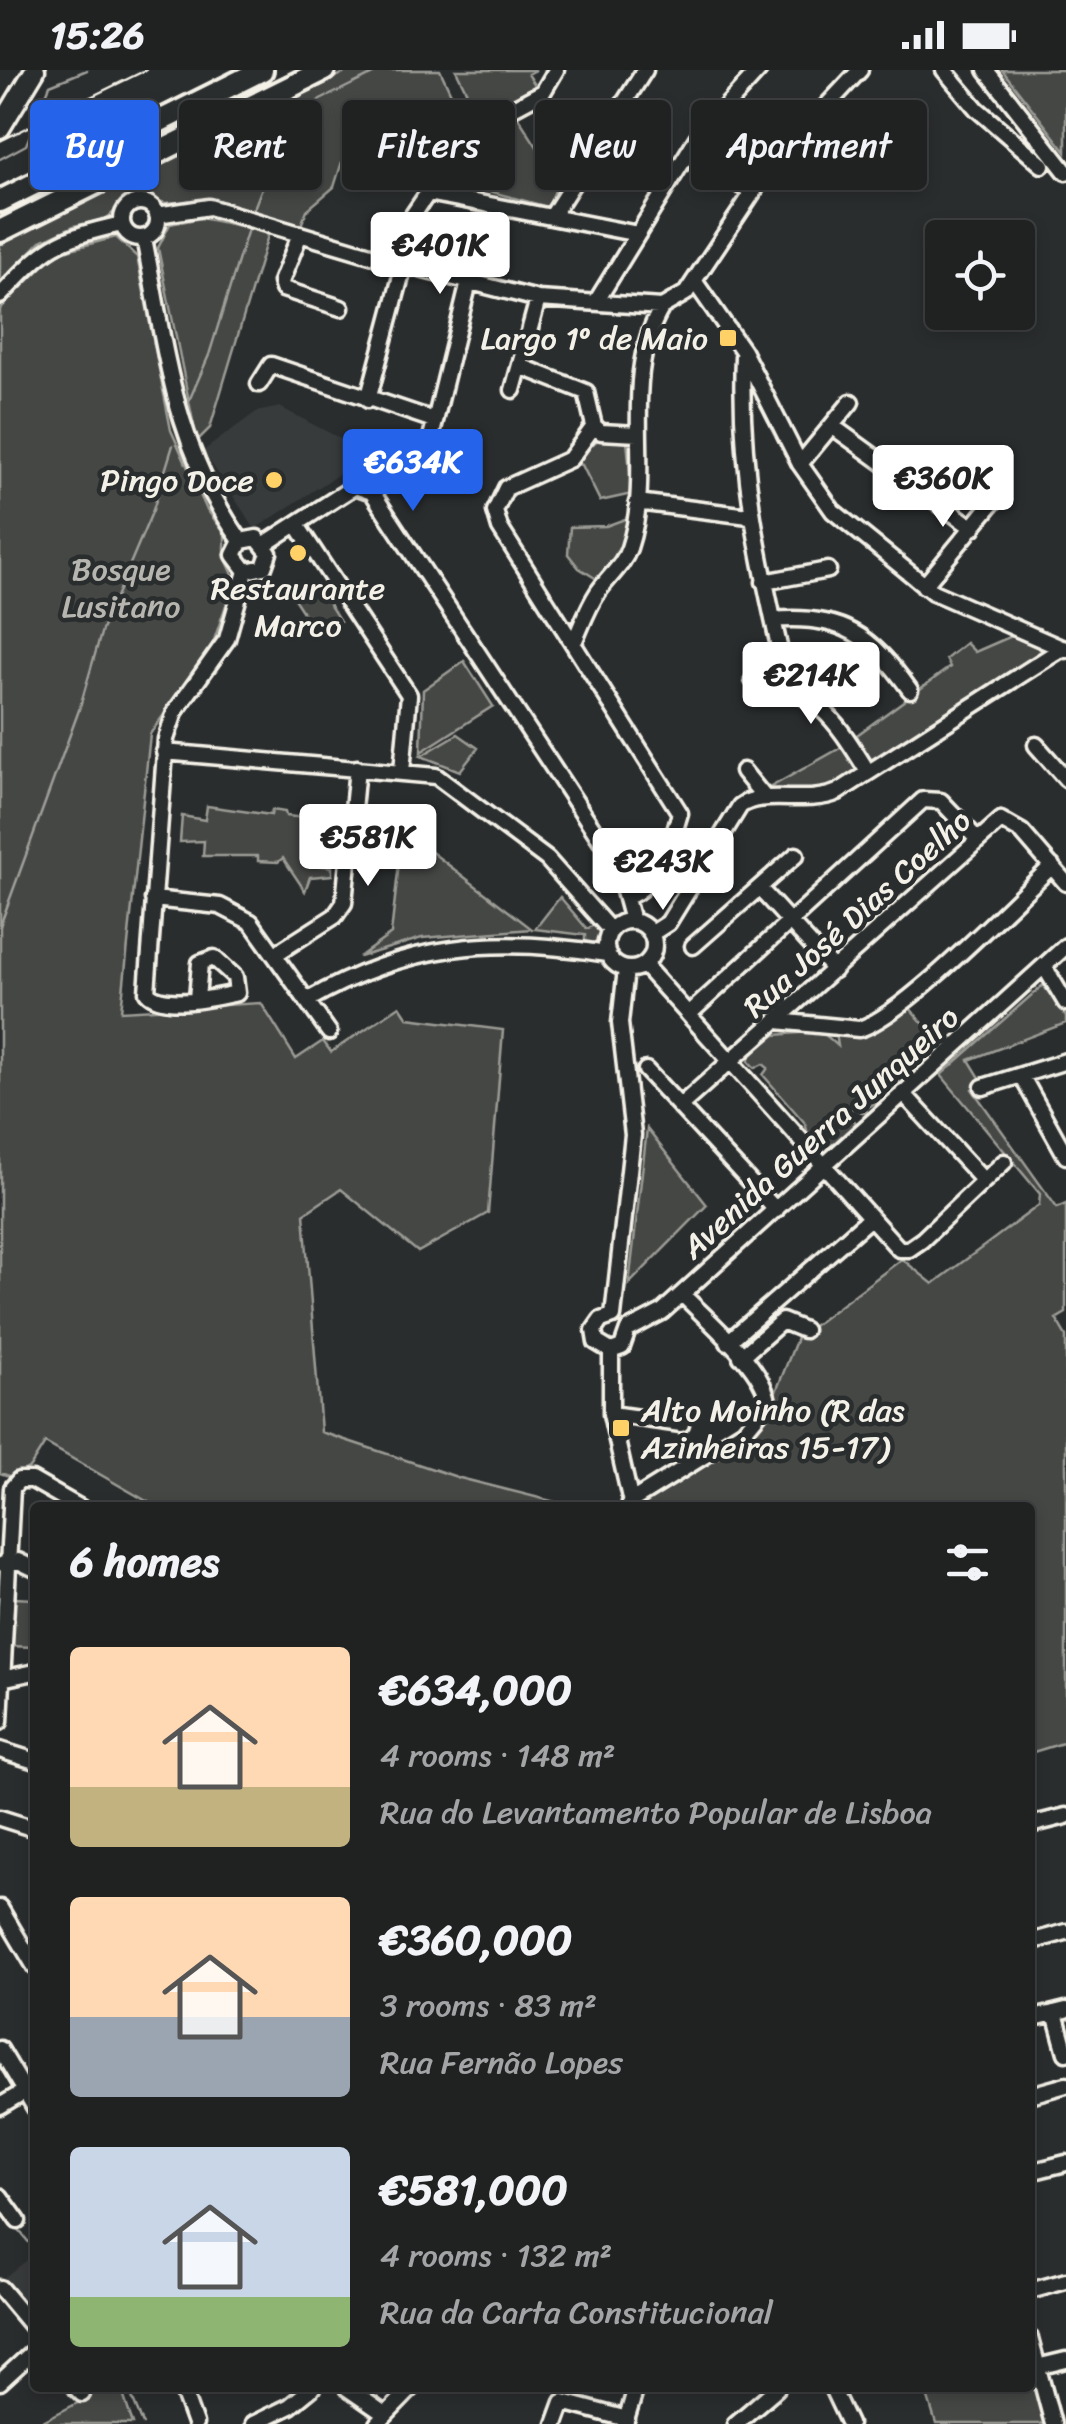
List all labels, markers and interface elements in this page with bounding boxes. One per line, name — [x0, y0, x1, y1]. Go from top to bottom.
text: 15:26 — [50, 2, 145, 69]
chip: Buy — [30, 100, 159, 190]
chip: Rent — [179, 100, 322, 190]
chip: Filters — [342, 100, 515, 190]
chip: New — [535, 100, 671, 190]
chip: Apartment — [691, 100, 927, 190]
pin: €401K — [370, 212, 510, 297]
text: €401K — [393, 216, 487, 273]
map controls — [925, 220, 1035, 330]
button: locate — [925, 220, 1035, 330]
place label: Largo 1º de Maio — [480, 310, 708, 367]
marker: Largo 1º de Maio — [717, 327, 739, 349]
pin: €634K — [343, 429, 483, 514]
text: €634K — [365, 433, 461, 490]
pin: €360K — [873, 445, 1013, 530]
text: €360K — [895, 449, 991, 506]
place label: Pingo Doce — [100, 452, 254, 509]
marker: Pingo Doce — [263, 469, 285, 491]
park label: Bosque Lusitano — [61, 541, 181, 635]
marker: Restaurante Marco — [287, 542, 309, 564]
place label: Restaurante Marco — [211, 560, 385, 654]
pin: €214K — [741, 642, 881, 727]
text: €214K — [765, 646, 857, 703]
street label: Rua José Dias Coelho — [729, 794, 985, 1033]
pin: €581K — [298, 804, 438, 889]
text: €581K — [321, 808, 415, 865]
pin: €243K — [593, 828, 733, 913]
text: €243K — [615, 832, 711, 889]
street label: Avenida Guerra Junqueiro — [667, 991, 973, 1275]
place label: Alto Moinho (R das Azinheiras 15-17) — [640, 1382, 905, 1476]
marker: Alto Moinho (R das Azinheiras 15-17) — [610, 1417, 632, 1439]
text: 6 homes — [70, 1525, 219, 1599]
icon: filters — [940, 1535, 995, 1590]
text: €634,000 — [380, 1653, 572, 1727]
icon: home — [150, 1687, 270, 1807]
text: 4 rooms · 148 m² — [380, 1727, 615, 1784]
text: Rua do Levantamento Popular de Lisboa — [380, 1784, 932, 1841]
text: €360,000 — [380, 1903, 572, 1977]
icon: home — [150, 1937, 270, 2057]
text: 3 rooms · 83 m² — [380, 1977, 597, 2034]
text: Rua Fernão Lopes — [380, 2034, 623, 2091]
text: €581,000 — [380, 2153, 568, 2227]
icon: home — [150, 2187, 270, 2307]
text: 4 rooms · 132 m² — [380, 2227, 612, 2284]
text: Rua da Carta Constitucional — [380, 2284, 773, 2341]

